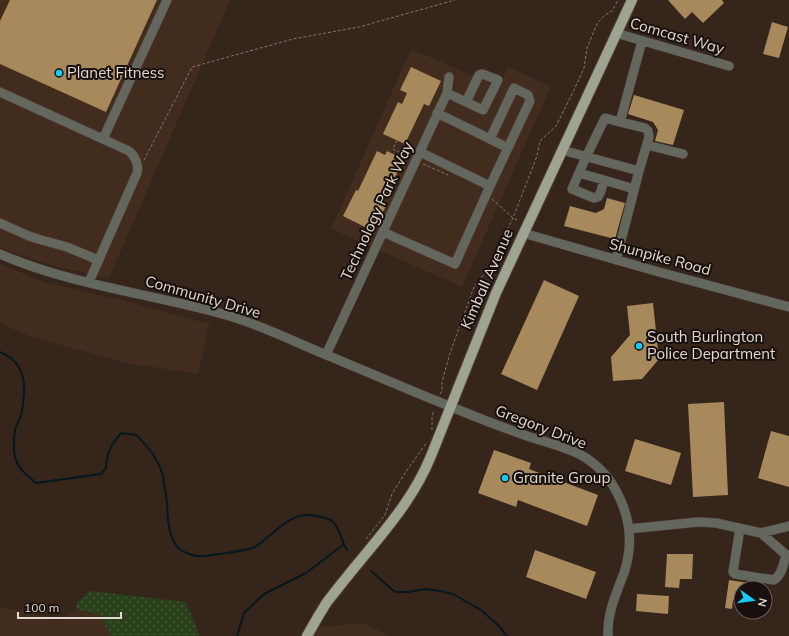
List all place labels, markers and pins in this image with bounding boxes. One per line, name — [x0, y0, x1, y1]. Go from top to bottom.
place label: Planet Fitness — [67, 63, 165, 82]
marker: Planet Fitness — [54, 68, 64, 78]
place label: South Burlington Police Department — [647, 327, 775, 363]
marker: South Burlington Police Department — [634, 341, 644, 351]
place label: Granite Group — [513, 468, 610, 487]
marker: Granite Group — [500, 473, 510, 483]

